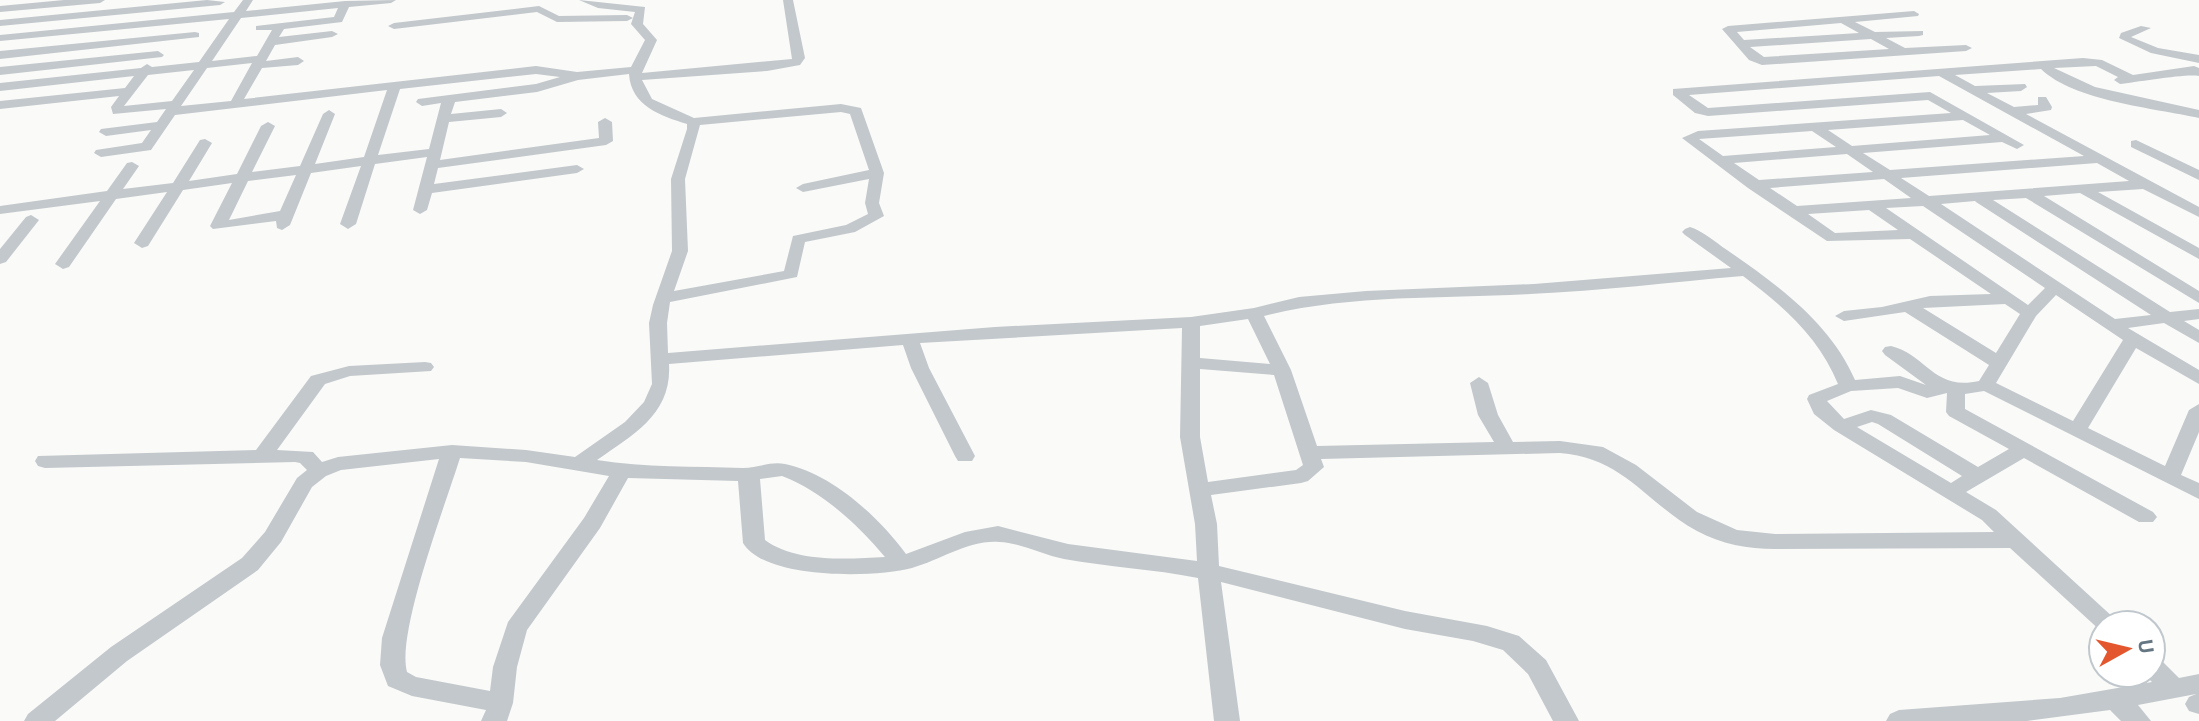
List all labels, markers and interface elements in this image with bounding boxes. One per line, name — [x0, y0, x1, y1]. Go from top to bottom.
north arrow — [2087, 609, 2167, 689]
text: U — [2134, 638, 2158, 655]

